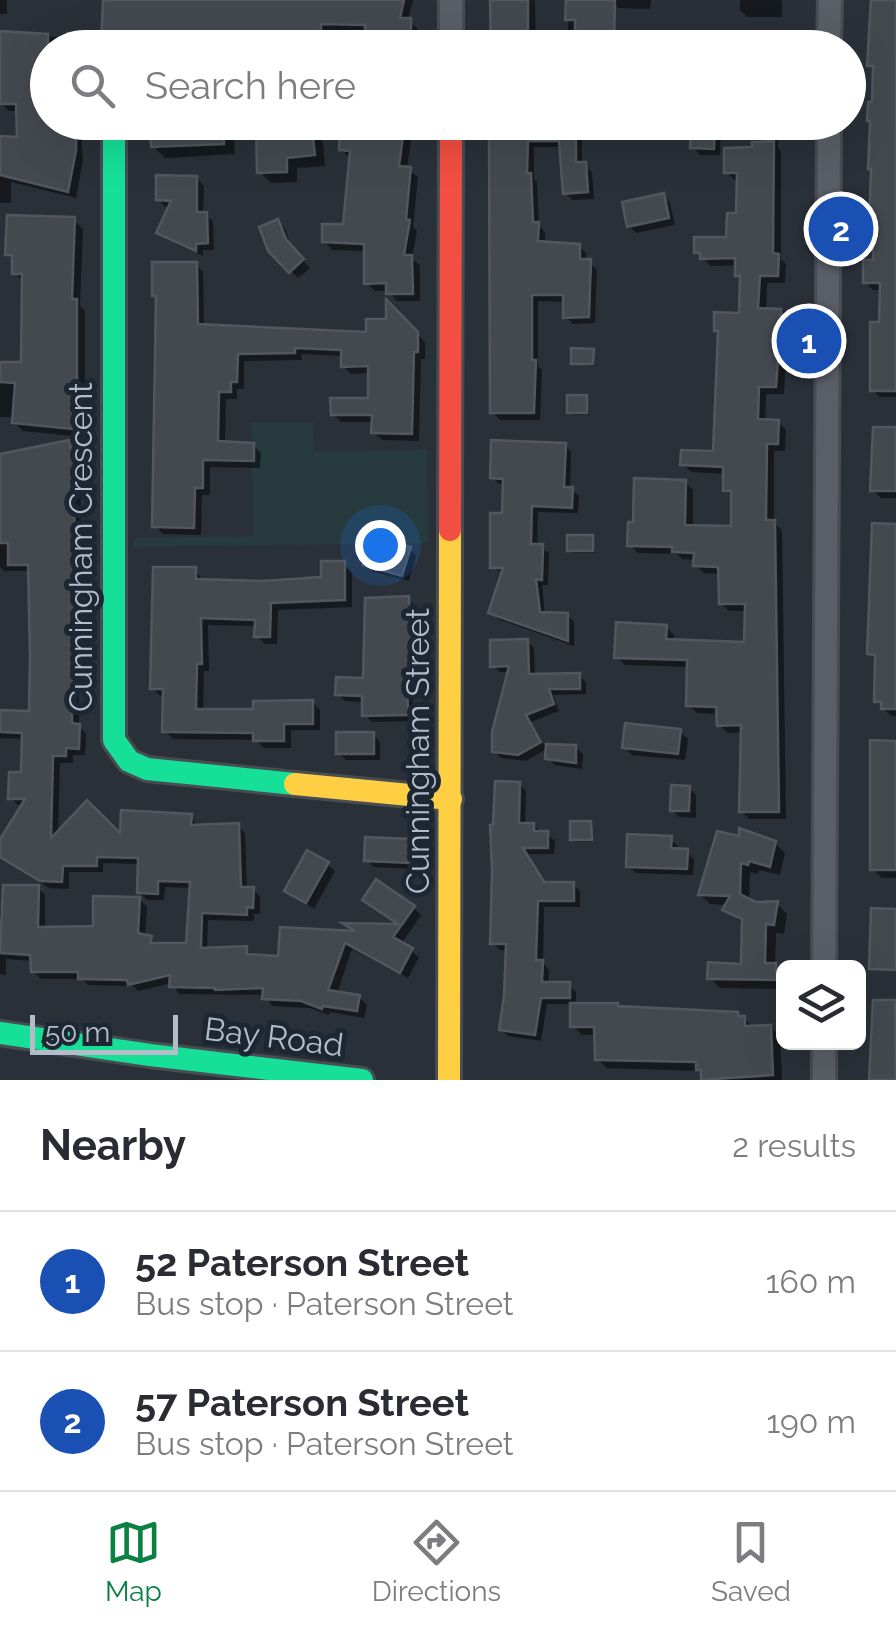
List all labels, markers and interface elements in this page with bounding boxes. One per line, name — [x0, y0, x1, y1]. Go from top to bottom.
search box — [30, 30, 866, 140]
icon: search — [65, 58, 120, 113]
text: Search here — [145, 63, 356, 108]
pin: 2 — [808, 192, 874, 266]
pin: 1 — [776, 304, 842, 378]
street label: Cunningham Crescent — [62, 382, 99, 712]
your location — [355, 520, 406, 571]
street label: Cunningham Street — [399, 608, 436, 894]
map controls — [776, 960, 866, 1050]
button: layers — [776, 960, 866, 1050]
scale bar — [30, 1010, 178, 1054]
street label: Bay Road — [202, 1010, 346, 1063]
text: 50 m — [45, 1016, 110, 1049]
text: Nearby — [40, 1121, 186, 1170]
text: 2 results — [732, 1127, 856, 1164]
text: 52 Paterson Street — [135, 1240, 469, 1285]
text: 1 — [65, 1263, 80, 1300]
text: 160 m — [766, 1263, 856, 1300]
text: Bus stop · Paterson Street — [135, 1285, 514, 1322]
text: 57 Paterson Street — [135, 1380, 469, 1425]
text: 2 — [63, 1403, 82, 1440]
text: 190 m — [766, 1403, 856, 1440]
text: Bus stop · Paterson Street — [135, 1425, 514, 1462]
tab: Map — [105, 1515, 162, 1608]
tab: Directions — [372, 1515, 501, 1608]
tab: Saved — [711, 1515, 791, 1608]

